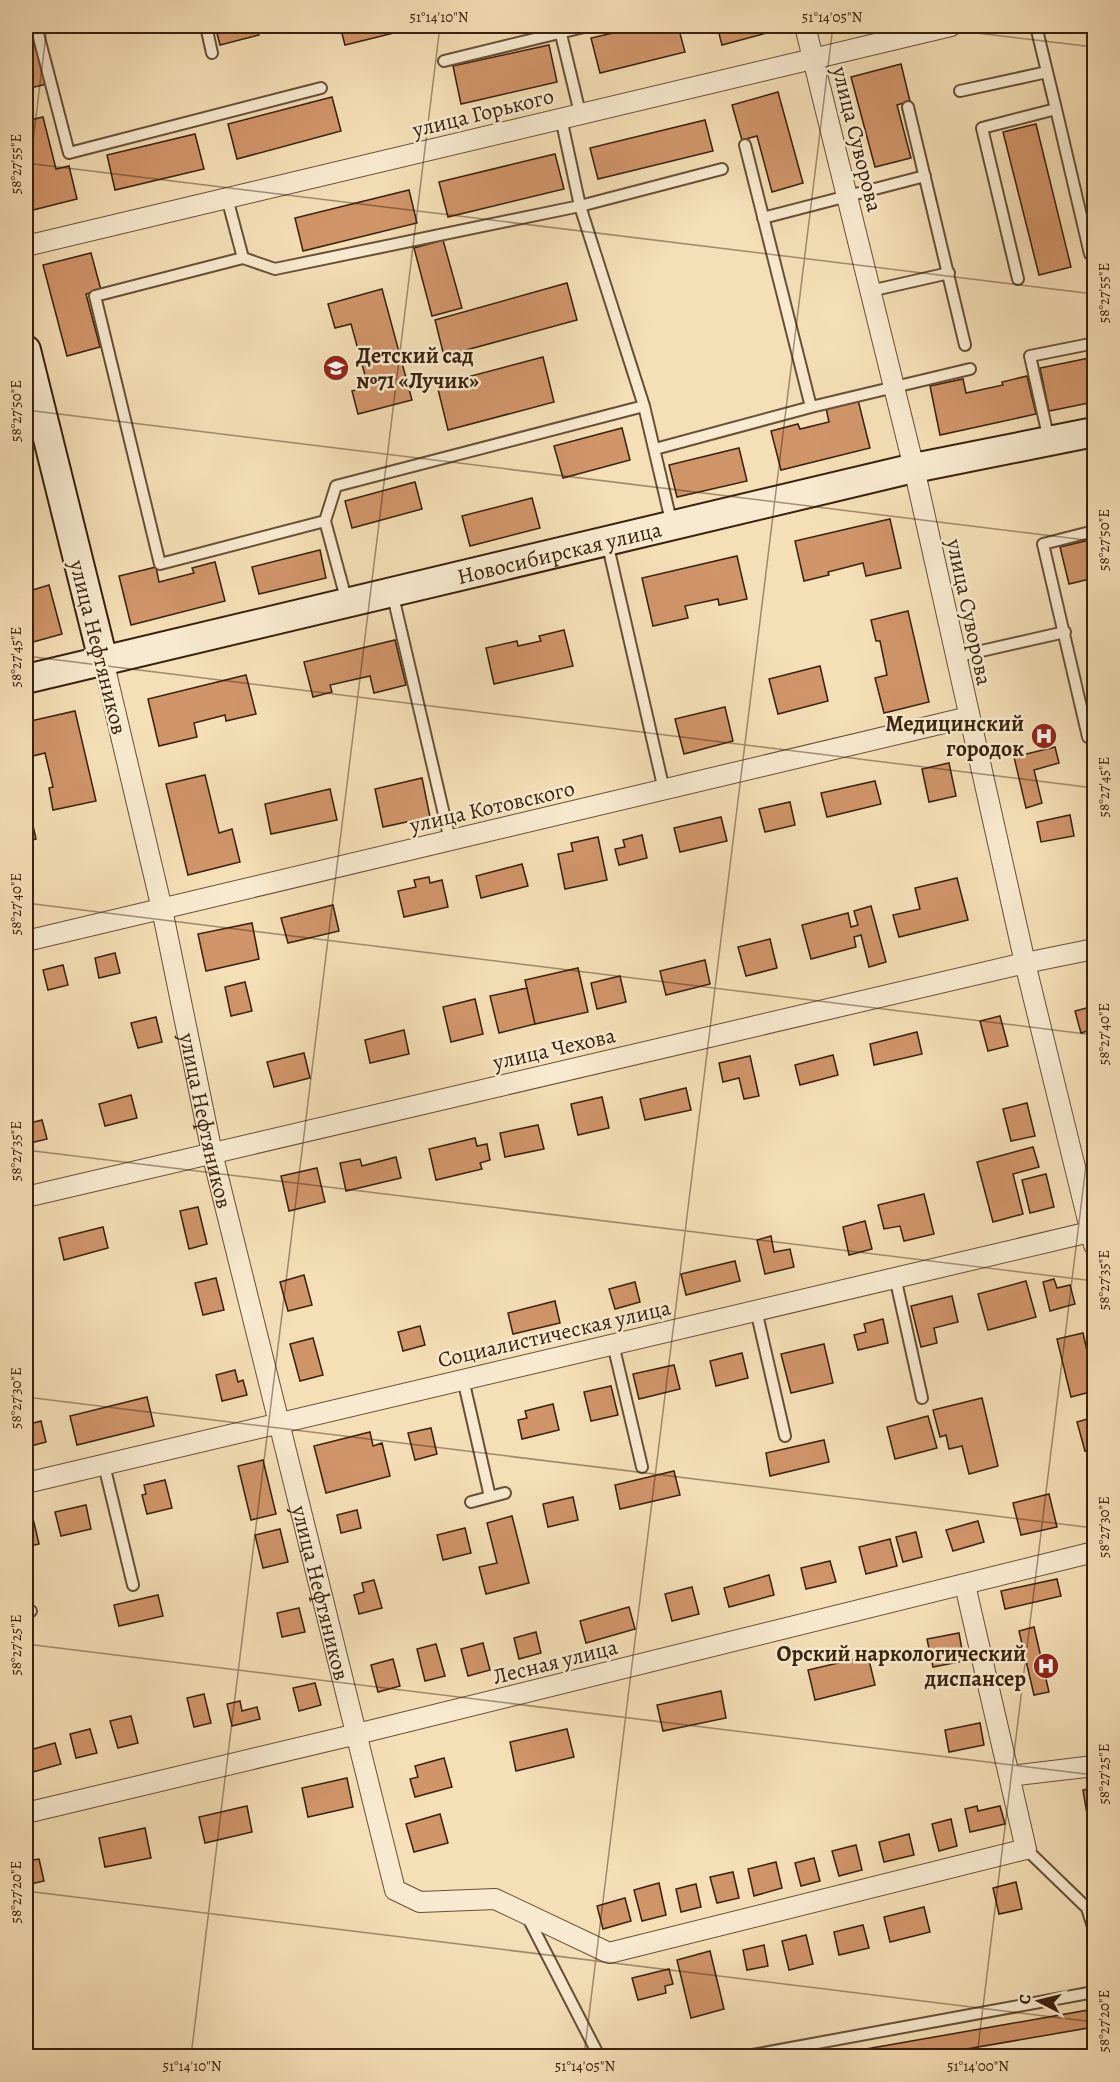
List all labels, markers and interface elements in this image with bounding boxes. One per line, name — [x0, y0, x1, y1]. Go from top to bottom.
text: 51°14'10"N — [409, 7, 469, 27]
text: 51°14'05"N — [802, 7, 862, 27]
street label: улица Суворова — [824, 62, 890, 216]
street label: улица Горького — [409, 81, 557, 145]
text: 58°27'55"E — [6, 134, 26, 194]
text: 58°27'55"E — [1094, 263, 1114, 323]
place label: Детский сад №71 «Лучик» — [356, 341, 479, 396]
school or university icon: Детский сад №71 «Лучик» — [321, 353, 351, 383]
text: 58°27'50"E — [6, 380, 26, 442]
text: 58°27'50"E — [1094, 509, 1114, 571]
street label: Новосибирская улица — [454, 514, 665, 592]
street label: улица Суворова — [939, 535, 999, 689]
street label: улица Нефтяников — [62, 556, 134, 738]
text: 58°27'45"E — [6, 627, 26, 687]
place label: Медицинский городок — [885, 709, 1024, 764]
hospital icon: Медицинский городок — [1029, 721, 1059, 751]
text: 58°27'45"E — [1094, 757, 1114, 817]
street label: улица Котовского — [406, 773, 578, 841]
text: 58°27'40"E — [6, 873, 26, 935]
text: 58°27'40"E — [1094, 1003, 1114, 1065]
street label: улица Чехова — [489, 1020, 619, 1078]
street label: улица Нефтяников — [172, 1029, 239, 1212]
text: 58°27'35"E — [6, 1121, 26, 1181]
text: 58°27'35"E — [1094, 1250, 1114, 1310]
street label: Социалистическая улица — [435, 1292, 674, 1375]
text: 58°27'30"E — [6, 1367, 26, 1429]
text: 58°27'30"E — [1094, 1496, 1114, 1558]
street label: улица Нефтяников — [284, 1502, 356, 1683]
text: 58°27'25"E — [6, 1614, 26, 1676]
street label: Лесная улица — [490, 1632, 622, 1692]
place label: Орский наркологический диспансер — [777, 1639, 1026, 1694]
hospital icon: Орский наркологический диспансер — [1031, 1651, 1061, 1681]
text: 58°27'25"E — [1094, 1743, 1114, 1805]
text: 58°27'20"E — [6, 1861, 26, 1923]
north arrow — [1009, 1971, 1069, 2031]
text: 58°27'20"E — [1094, 1990, 1114, 2052]
text: С — [1014, 1993, 1037, 2006]
text: 51°14'10"N — [162, 2056, 222, 2076]
text: 51°14'05"N — [555, 2056, 615, 2076]
text: 51°14'00"N — [947, 2056, 1009, 2076]

